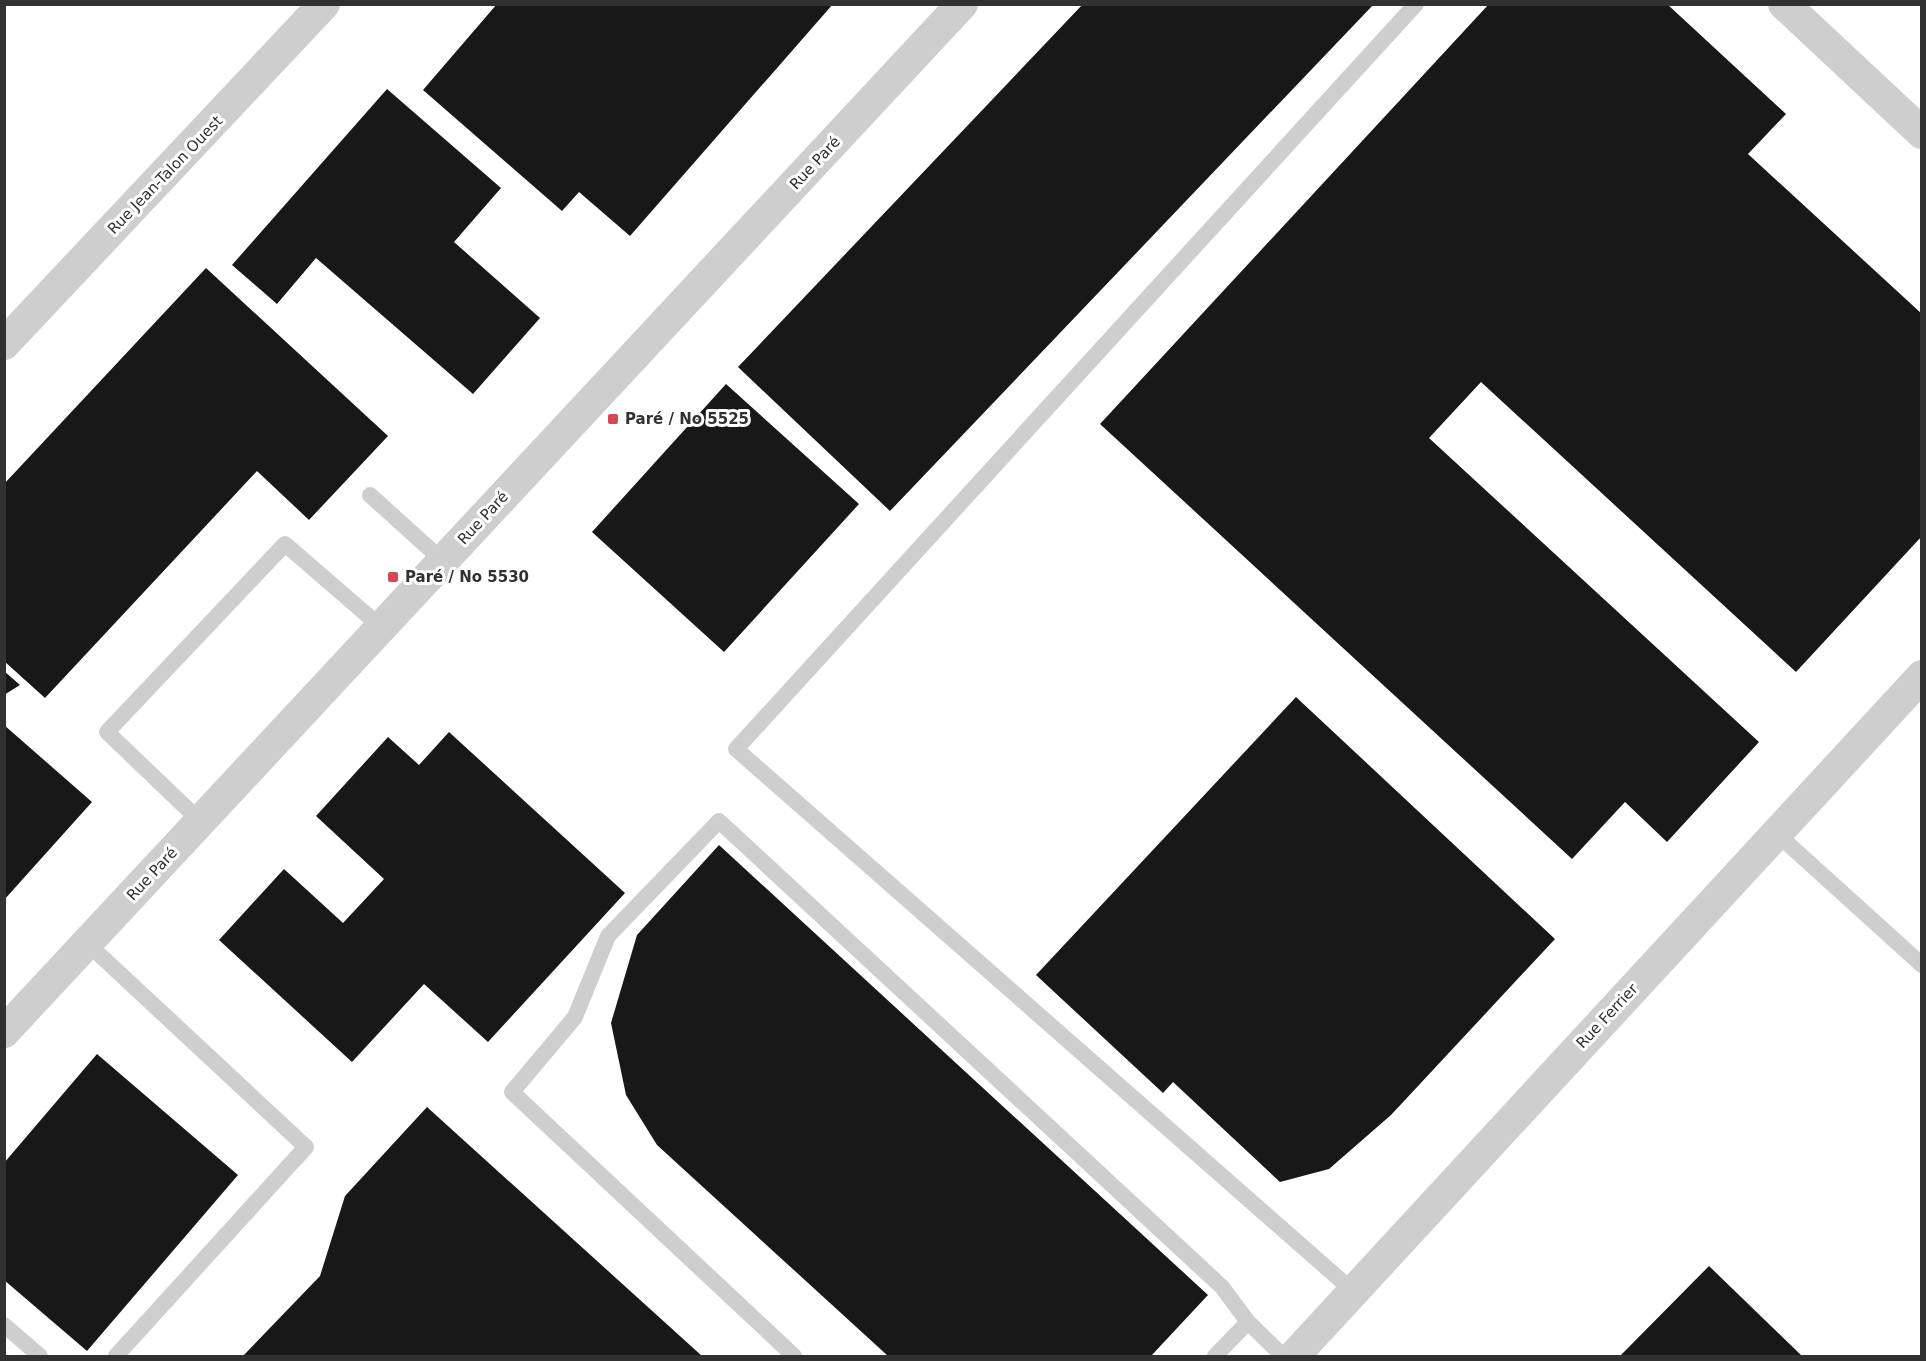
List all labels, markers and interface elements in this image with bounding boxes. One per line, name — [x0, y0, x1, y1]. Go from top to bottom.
street label: Rue Jean-Talon Ouest — [104, 112, 226, 238]
street label: Rue Paré — [786, 133, 844, 193]
place label: Paré / No 5525 — [625, 410, 749, 428]
marker: Paré / No 5525 — [606, 412, 620, 426]
street label: Rue Paré — [454, 488, 512, 548]
place label: Paré / No 5530 — [405, 568, 529, 586]
marker: Paré / No 5530 — [386, 570, 400, 584]
street label: Rue Paré — [123, 844, 181, 904]
street label: Rue Ferrier — [1572, 979, 1642, 1052]

